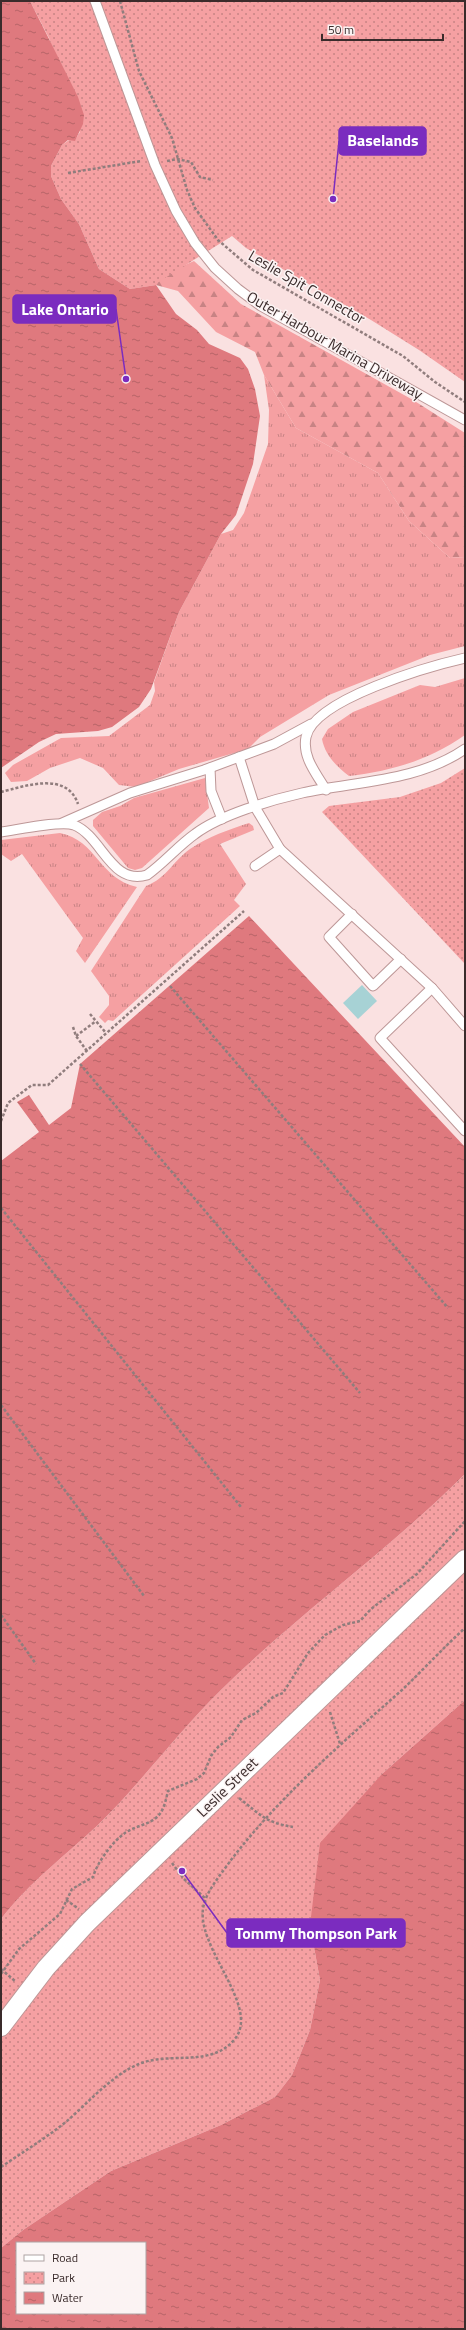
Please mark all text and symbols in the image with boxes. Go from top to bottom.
scale bar [322,16,443,42]
text: 50 m [328,20,354,39]
callout: Baselands [339,127,426,155]
text: Baselands [347,128,419,152]
street label: Leslie Spit Connector [244,244,370,330]
street label: Outer Harbour Marina Driveway [242,285,428,405]
callout: Lake Ontario [13,295,116,323]
text: Lake Ontario [21,297,109,321]
street label: Leslie Street [191,1751,264,1822]
callout: Tommy Thompson Park [227,1919,405,1947]
text: Tommy Thompson Park [235,1921,398,1945]
legend [16,2242,146,2314]
text: Road [52,2248,78,2267]
text: Park [52,2268,75,2287]
text: Water [52,2288,83,2307]

